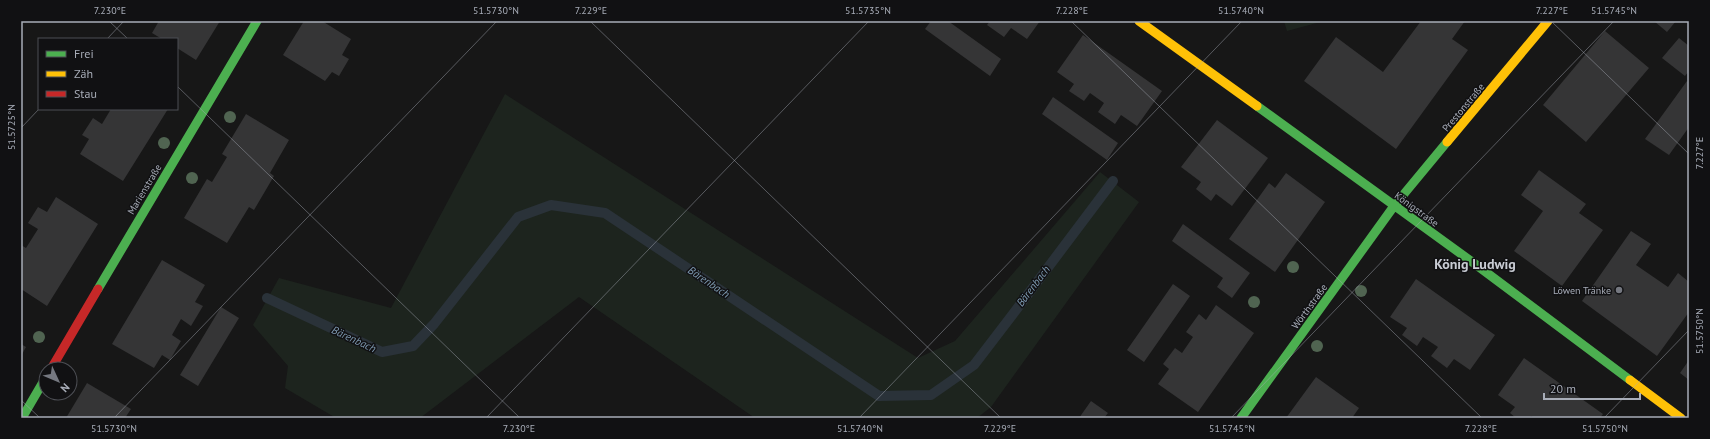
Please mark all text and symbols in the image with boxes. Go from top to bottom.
text: 7.230°E [94,4,126,17]
text: 51.5730°N [473,4,519,17]
text: 7.229°E [575,4,607,17]
text: 51.5735°N [845,4,891,17]
text: 7.228°E [1056,4,1088,17]
text: 51.5740°N [1218,4,1264,17]
text: 7.227°E [1536,4,1568,17]
text: 51.5745°N [1591,4,1637,17]
legend [38,38,178,110]
text: Frei [74,46,94,61]
text: Zäh [74,66,93,81]
street label: Prestonstraße [1439,81,1487,134]
text: Stau [74,86,97,101]
text: 51.5725°N [5,104,18,150]
text: 7.227°E [1693,137,1706,169]
street label: Marienstraße [124,162,165,217]
street label: Königstraße [1392,189,1441,230]
district label: König Ludwig [1434,255,1516,273]
water label: Bärenbach [685,263,733,301]
water label: Bärenbach [1013,263,1053,309]
street label: Wörthstraße [1289,281,1330,331]
place label: Löwen Tränke [1553,284,1611,297]
marker: Löwen Tränke [1614,285,1624,295]
text: 51.5750°N [1693,308,1706,354]
water label: Bärenbach [330,323,379,355]
north arrow [38,361,78,401]
scale bar [1544,375,1640,401]
text: N [58,380,73,395]
text: 20 m [1550,381,1576,396]
text: 51.5730°N [91,422,137,435]
text: 7.230°E [503,422,535,435]
text: 51.5740°N [837,422,883,435]
text: 7.229°E [984,422,1016,435]
text: 51.5745°N [1209,422,1255,435]
text: 7.228°E [1465,422,1497,435]
text: 51.5750°N [1582,422,1628,435]

